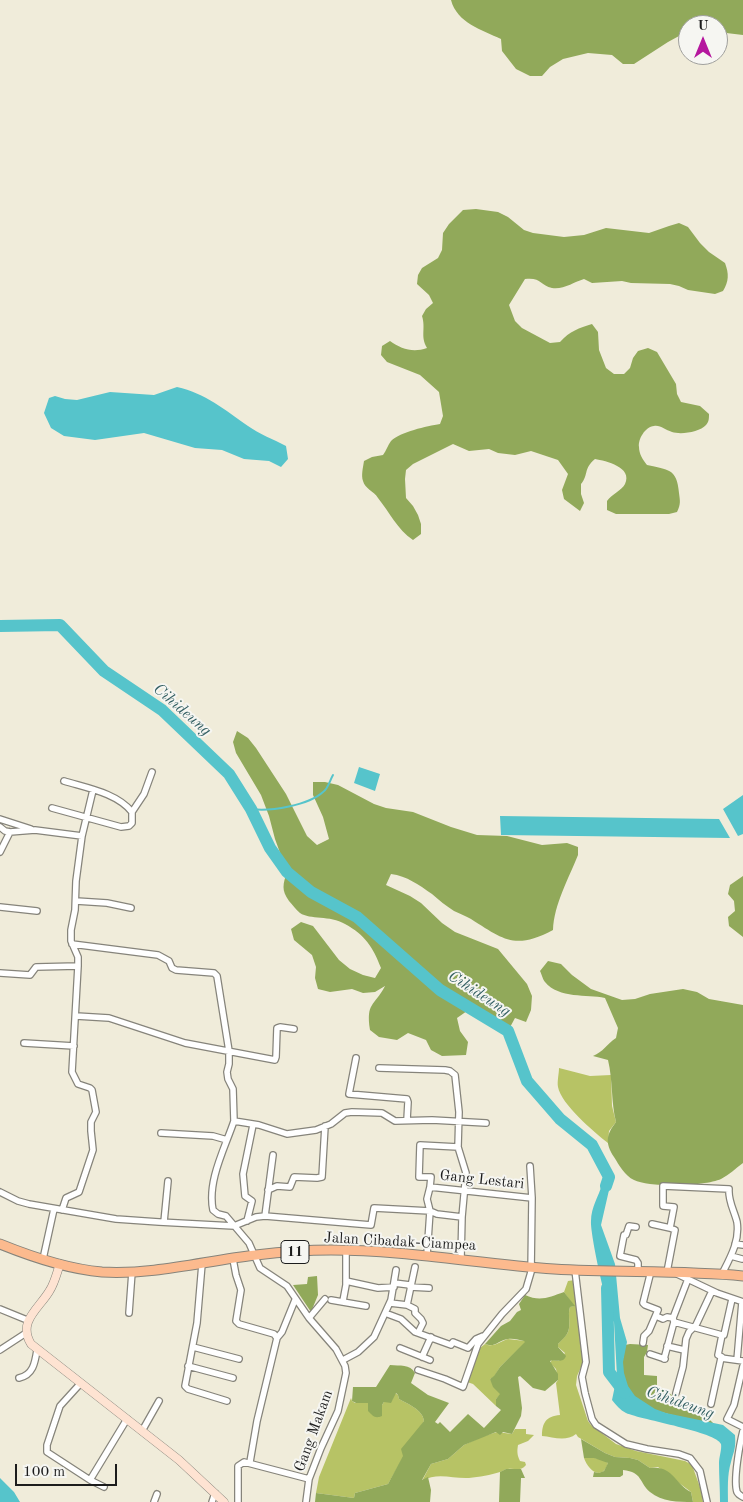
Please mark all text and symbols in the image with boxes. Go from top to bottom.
north arrow [678,15,728,65]
text: U [697,19,709,33]
water label: Cihideung [149,680,215,740]
water label: Cihideung [444,967,514,1021]
street label: Gang Lestari [439,1167,525,1193]
street label: Jalan Cibadak-Ciampea [323,1229,477,1255]
road number: 11 [281,1240,309,1264]
water label: Cihideung [643,1382,717,1424]
street label: Gang Makam [291,1388,337,1474]
scale bar [18,1454,120,1486]
text: 100 m [23,1465,65,1480]

